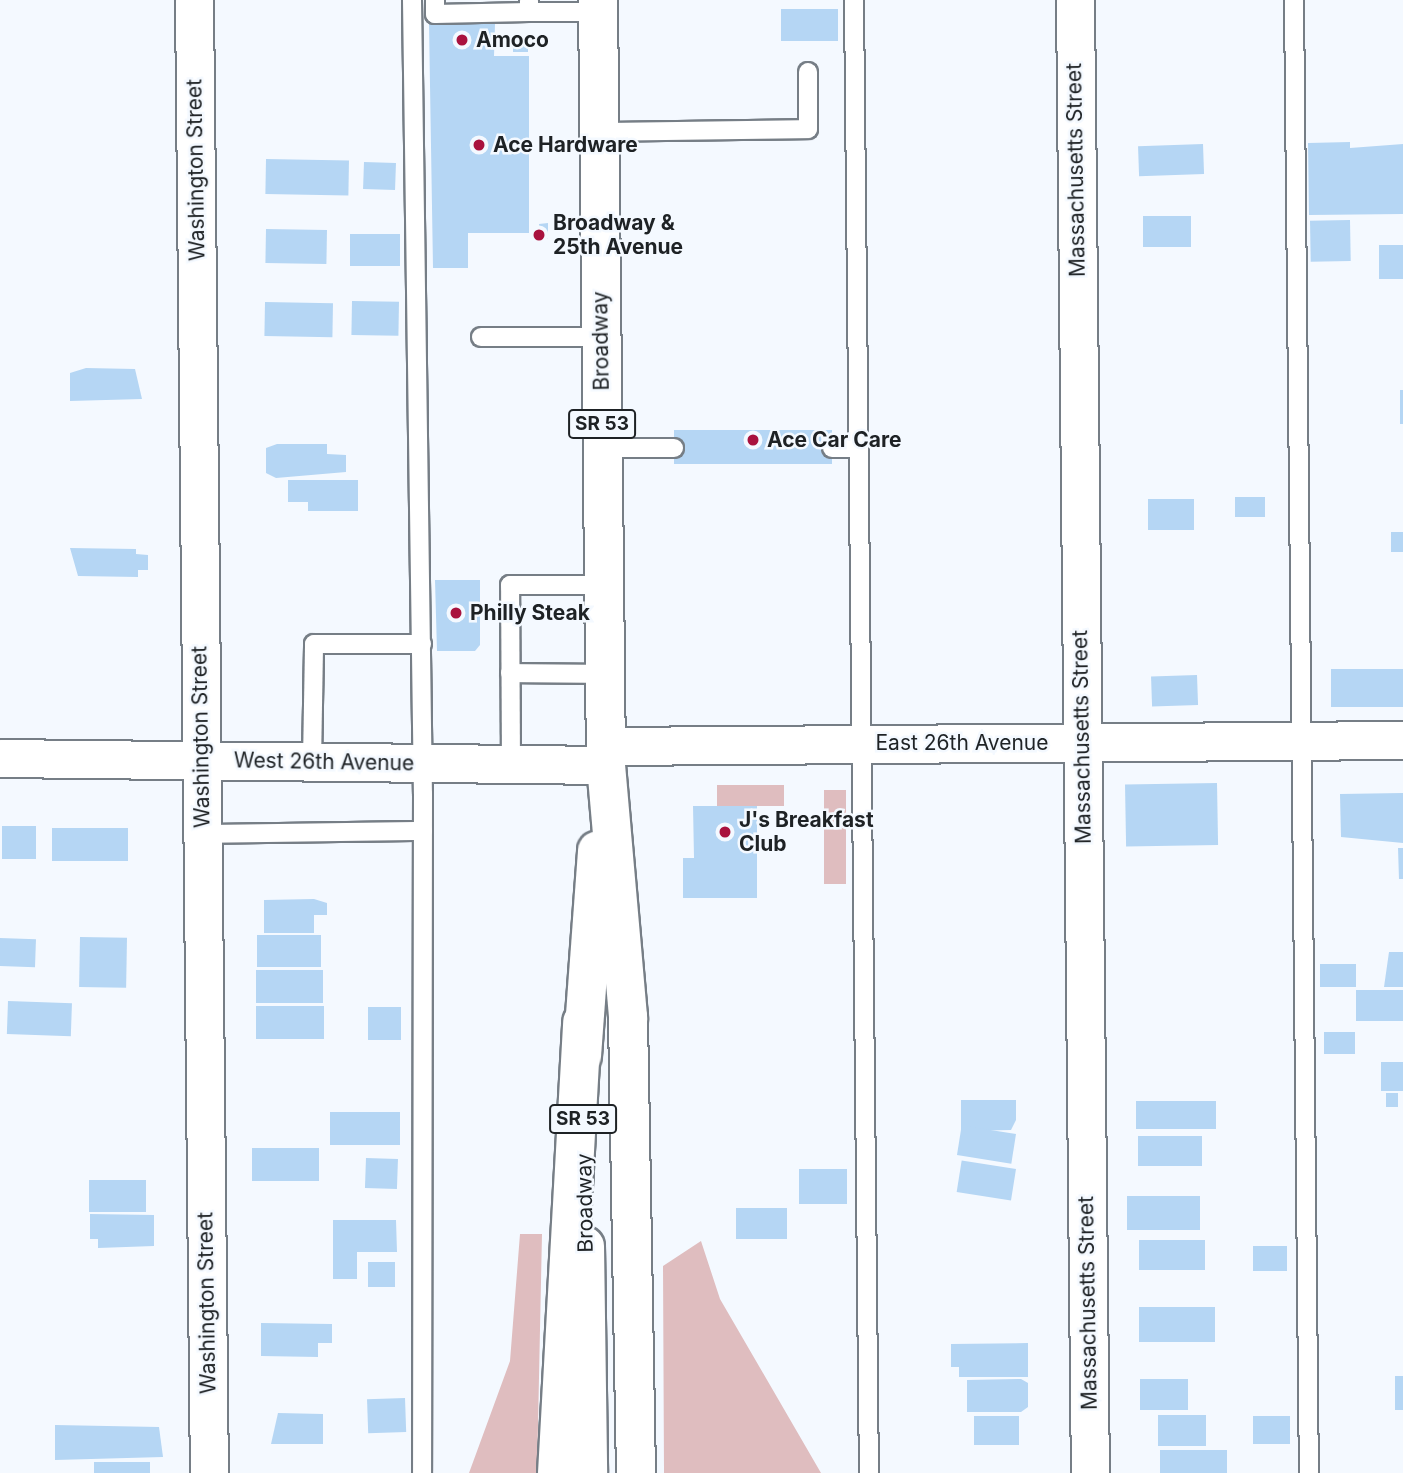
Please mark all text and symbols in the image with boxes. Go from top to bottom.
place label: Amoco [476,27,549,53]
marker: Amoco [454,32,470,48]
street label: Massachusetts Street [1062,63,1090,277]
street label: Washington Street [182,79,210,261]
place label: Ace Hardware [493,132,638,158]
marker: Ace Hardware [471,137,487,153]
place label: Broadway & 25th Avenue [553,210,683,260]
marker: Broadway & 25th Avenue [531,227,547,243]
street label: Broadway [588,291,614,391]
road number: SR 53 [567,408,637,440]
place label: Ace Car Care [767,427,902,453]
marker: Ace Car Care [745,432,761,448]
place label: Philly Steak [470,600,590,626]
marker: Philly Steak [448,605,464,621]
street label: Massachusetts Street [1068,630,1096,844]
street label: Washington Street [187,646,215,828]
street label: East 26th Avenue [875,730,1049,756]
street label: West 26th Avenue [234,748,414,776]
place label: J's Breakfast Club [739,807,874,857]
marker: J's Breakfast Club [717,824,733,840]
road number: SR 53 [548,1104,618,1134]
street label: Broadway [572,1153,598,1253]
street label: Massachusetts Street [1074,1196,1102,1410]
street label: Washington Street [193,1212,221,1394]

